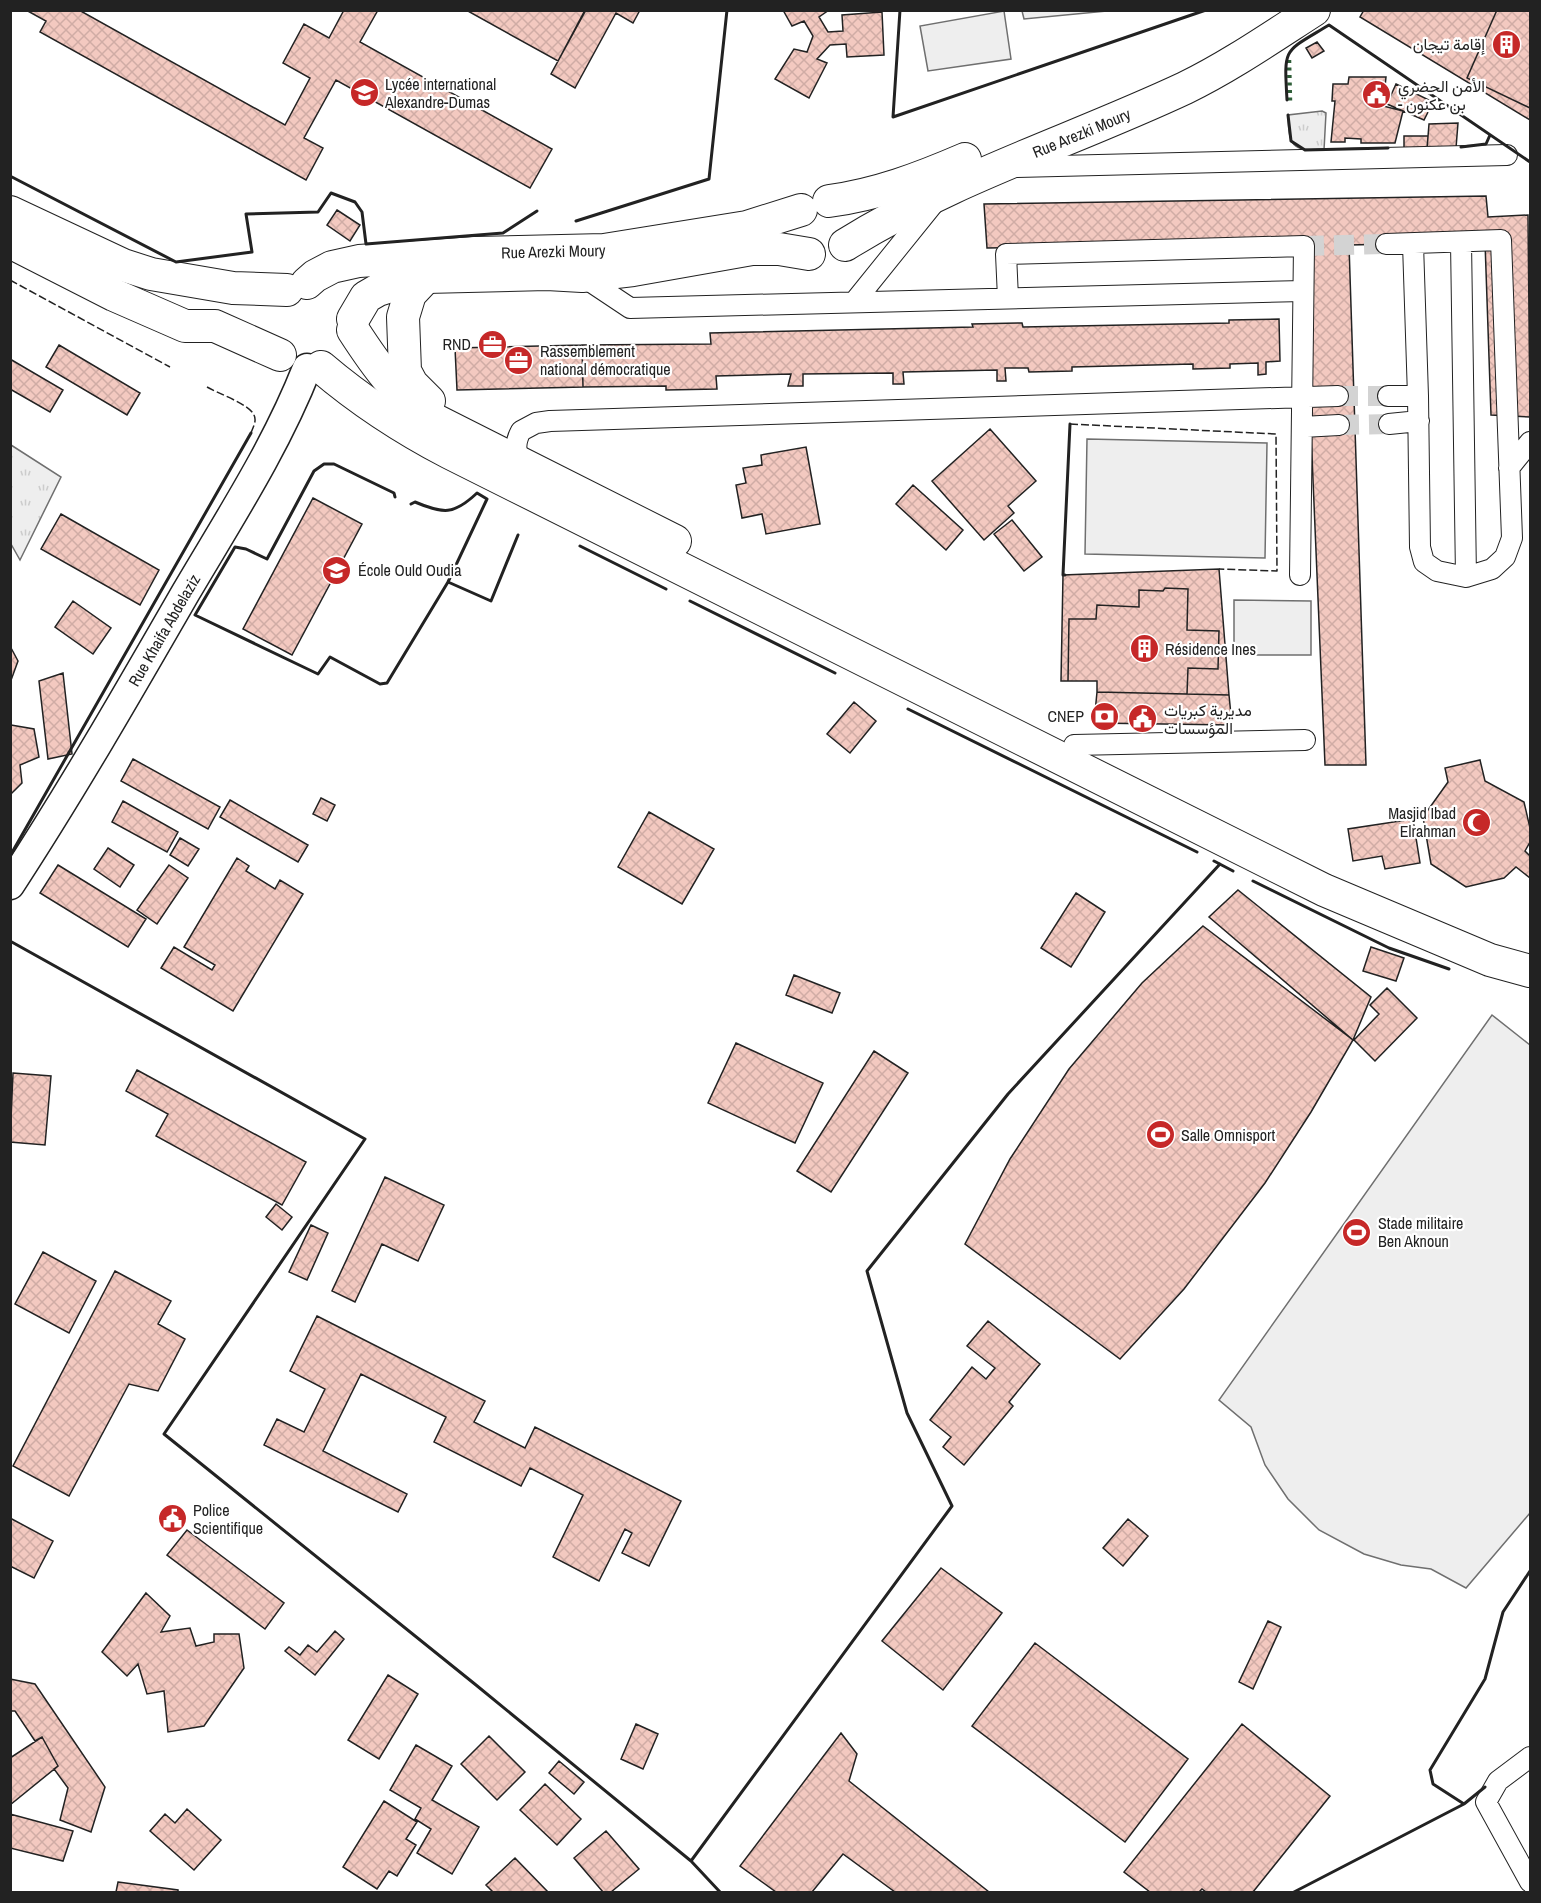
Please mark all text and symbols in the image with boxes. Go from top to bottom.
building icon: إقامة تيجان [1490,28,1522,60]
place label: إقامة تيجان [1413,33,1485,55]
place label: Lycée international Alexandre-Dumas [384,73,496,113]
place label: الأمن الحضري - بن عكنون [1398,75,1485,115]
school or university icon: Lycée international Alexandre-Dumas [348,77,380,109]
public building icon: الأمن الحضري - بن عكنون [1361,79,1393,111]
street label: Rue Arezki Moury [1029,102,1134,163]
street label: Rue Arezki Moury [501,239,606,263]
office icon: RND [476,328,508,360]
place label: RND [443,333,471,355]
place label: Rassemblement national démocratique [540,340,671,380]
office icon: Rassemblement national démocratique [503,344,535,376]
school or university icon: École Ould Oudia [321,554,353,586]
place label: École Ould Oudia [358,559,462,581]
street label: Rue Khaifa Abdelaziz [123,569,206,690]
building icon: Résidence Ines [1128,633,1160,665]
place label: Résidence Ines [1165,638,1256,660]
place label: مديرية كبريات المؤسسات [1164,699,1252,739]
bank icon: CNEP [1089,700,1121,732]
public building icon: مديرية كبريات المؤسسات [1127,703,1159,735]
place label: CNEP [1048,705,1084,727]
place label: Masjid Ibad Elrahman [1388,802,1456,842]
mosque icon: Masjid Ibad Elrahman [1461,806,1493,838]
sports icon: Salle Omnisport [1144,1119,1176,1151]
place label: Salle Omnisport [1181,1124,1275,1146]
place label: Stade militaire Ben Aknoun [1378,1212,1463,1252]
sports icon: Stade militaire Ben Aknoun [1341,1216,1373,1248]
place label: Police Scientifique [193,1499,263,1539]
public building icon: Police Scientifique [156,1503,188,1535]

